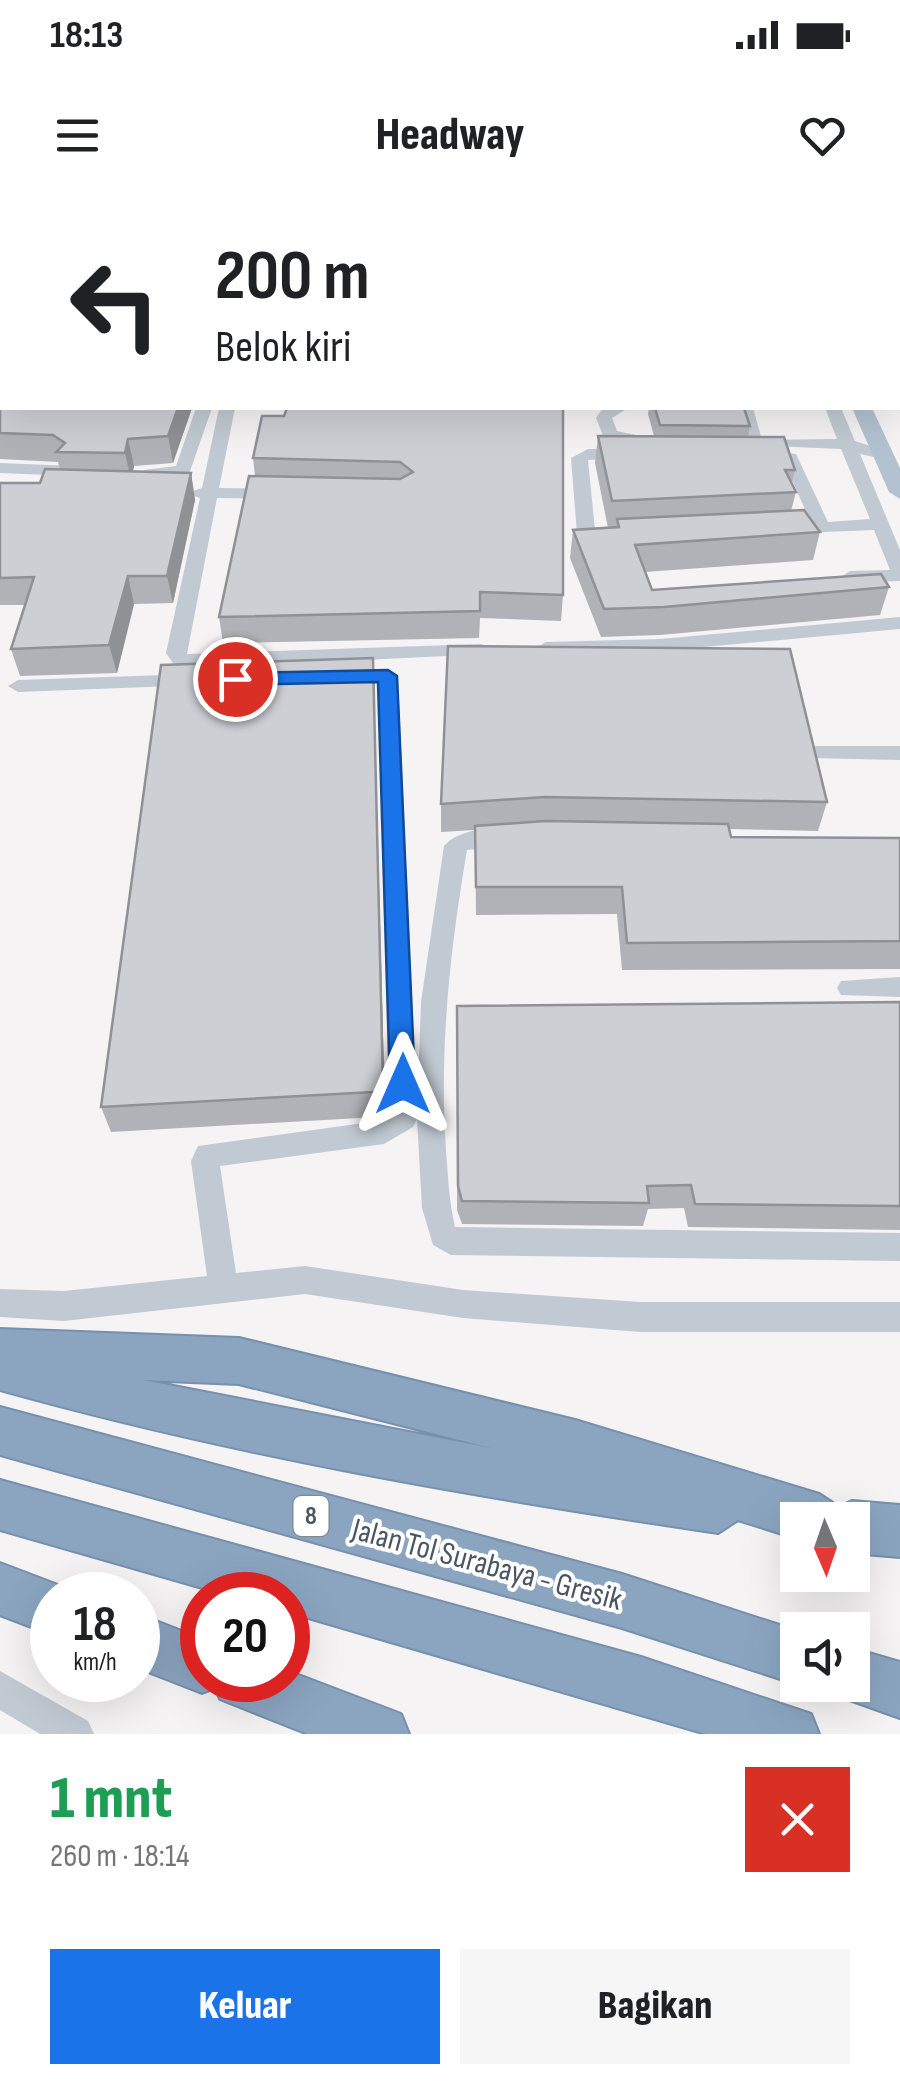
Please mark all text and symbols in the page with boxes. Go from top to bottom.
text: 18:13 [50,13,123,58]
icon: menu [50,108,105,163]
text: Headway [376,108,524,163]
icon: heart [795,108,850,163]
text: 200 m [215,235,370,319]
icon: left [50,240,180,370]
text: Belok kiri [215,320,351,375]
pin [193,637,278,722]
icon: arrive [208,652,263,707]
position arrow [351,1032,455,1136]
road number: 8 [294,1496,328,1536]
north arrow [780,1502,870,1592]
map controls [780,1502,870,1702]
street label: Jalan Tol Surabaya - Gresik [347,1510,626,1620]
speed limit sign: 20 [180,1572,310,1702]
text: 18 [73,1595,117,1655]
button: sound [780,1612,870,1702]
text: km/h [73,1647,117,1678]
text: 1 mnt [50,1763,172,1835]
button: close [745,1767,850,1872]
text: 260 m · 18:14 [50,1837,190,1876]
button: Keluar [50,1949,440,2064]
button: Bagikan [460,1949,850,2064]

